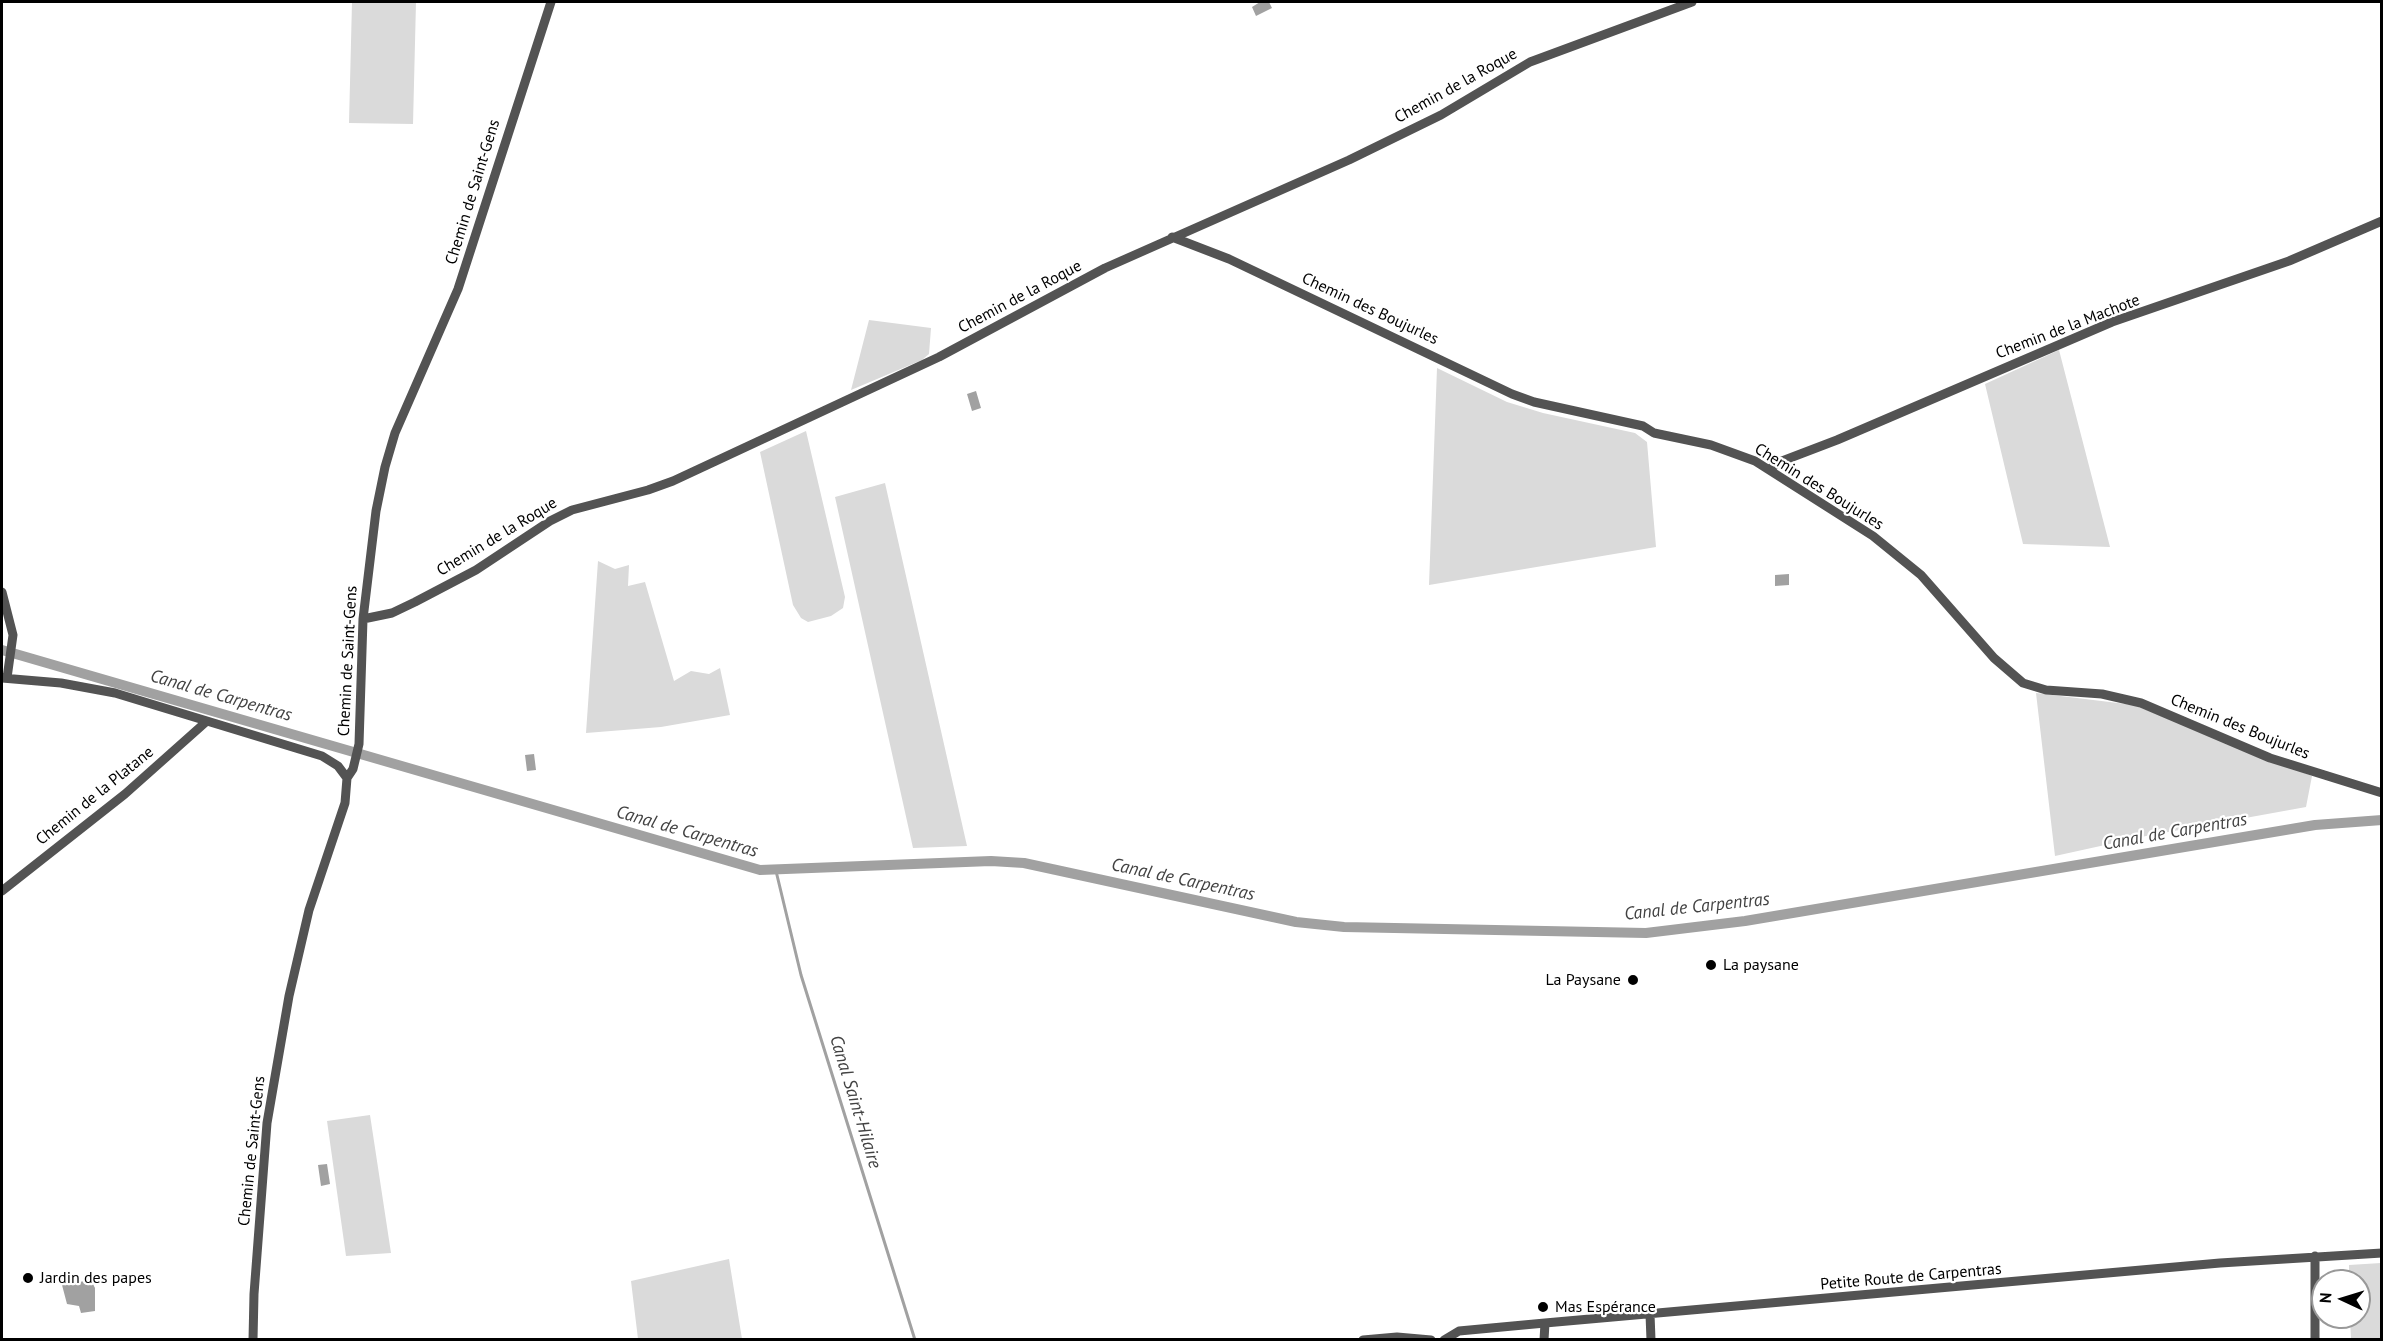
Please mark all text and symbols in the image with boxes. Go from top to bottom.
street label: Chemin de la Roque [1391,44,1521,128]
street label: Chemin de Saint-Gens [442,117,504,267]
street label: Chemin de la Roque [955,256,1085,338]
street label: Chemin des Boujurles [1299,269,1441,349]
street label: Chemin de la Machote [1993,291,2143,363]
street label: Chemin des Boujurles [1751,440,1887,534]
street label: Chemin de la Roque [433,494,561,580]
street label: Chemin de Saint-Gens [334,585,362,737]
water label: Canal de Carpentras [148,665,294,727]
street label: Chemin des Boujurles [2168,690,2312,764]
street label: Chemin de la Platane [32,743,158,849]
water label: Canal de Carpentras [614,801,760,863]
water label: Canal de Carpentras [2101,809,2249,855]
water label: Canal de Carpentras [1109,854,1257,906]
water label: Canal de Carpentras [1623,889,1771,925]
place label: La paysane [1723,955,1799,975]
marker: La paysane [1704,958,1718,972]
place label: La Paysane [1546,970,1621,990]
marker: La Paysane [1626,973,1640,987]
water label: Canal Saint-Hilaire [824,1033,886,1171]
street label: Chemin de Saint-Gens [235,1075,269,1227]
street label: Petite Route de Carpentras [1820,1260,2002,1294]
place label: Jardin des papes [40,1268,152,1288]
north arrow [2311,1269,2371,1329]
marker: Jardin des papes [21,1271,35,1285]
text: N [2315,1292,2335,1304]
place label: Mas Espérance [1555,1297,1656,1317]
marker: Mas Espérance [1536,1300,1550,1314]

